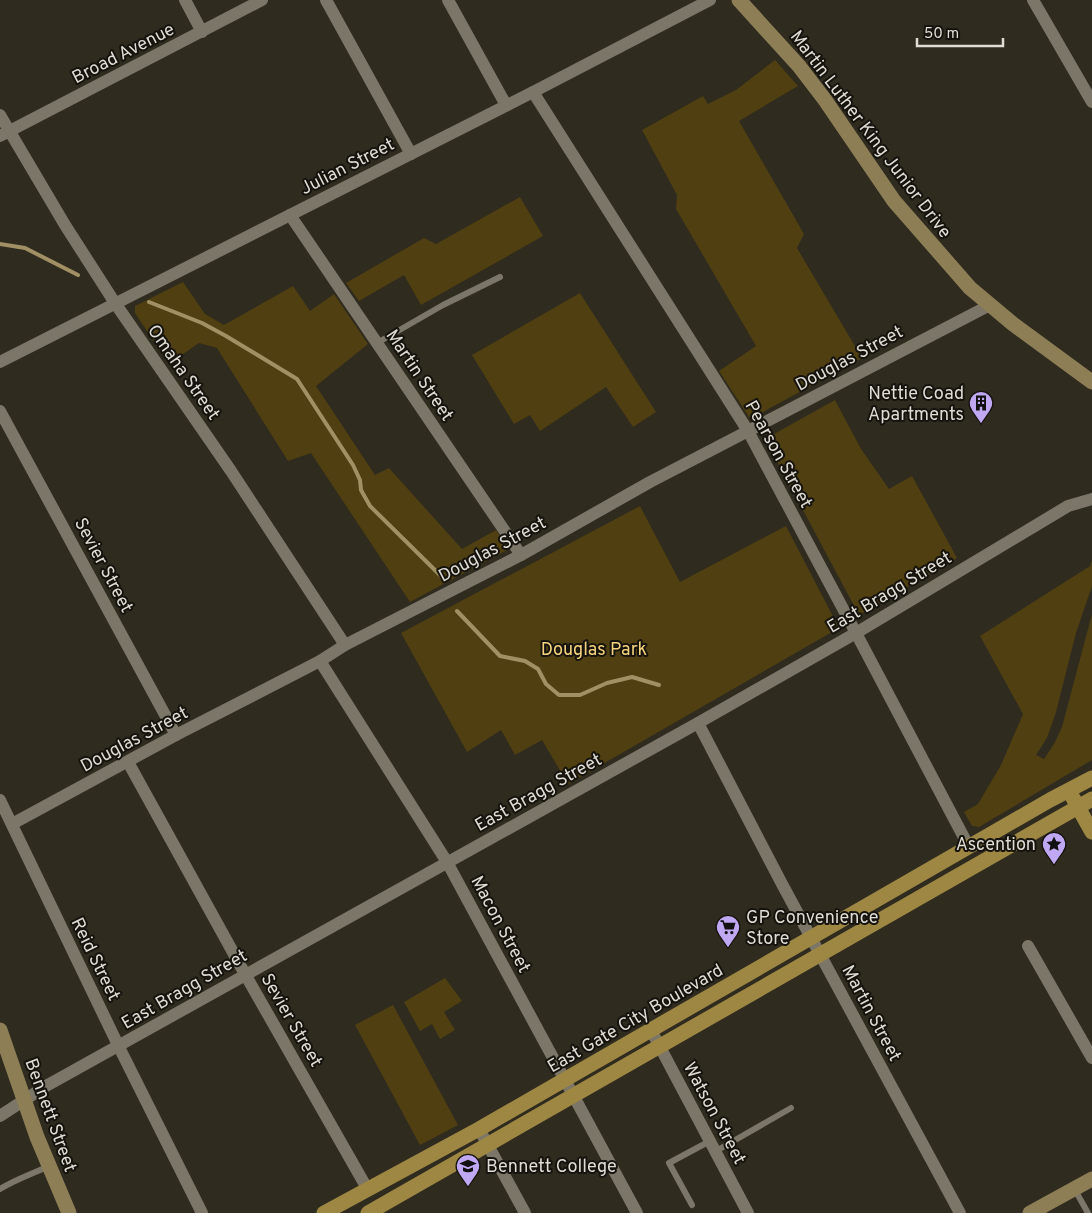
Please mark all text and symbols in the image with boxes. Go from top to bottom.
scale bar [917,15,1003,47]
street label: Broad Avenue [68,19,179,90]
text: 50 m [924,25,959,44]
street label: Martin Luther King Junior Drive [784,26,956,243]
street label: Julian Street [297,134,399,201]
street label: Omaha Street [141,321,224,425]
street label: Douglas Street [792,321,908,397]
street label: Martin Street [380,326,458,426]
place label: Nettie Coad Apartments [868,383,964,427]
building icon: Nettie Coad Apartments [968,390,994,424]
street label: Pearson Street [739,397,817,513]
street label: Douglas Street [435,512,551,588]
street label: Sevier Street [68,514,137,617]
street label: East Bragg Street [823,547,956,640]
park label: Douglas Park [541,639,647,662]
street label: Douglas Street [77,702,193,778]
street label: East Bragg Street [471,749,606,838]
place icon: Ascention [1041,831,1067,865]
place label: Ascention [956,834,1036,857]
street label: Macon Street [464,872,535,977]
place label: GP Convenience Store [746,907,879,951]
street label: Reid Street [65,914,125,1005]
supermarket icon: GP Convenience Store [715,914,741,948]
street label: East Bragg Street [118,945,252,1036]
street label: East Gate City Boulevard [544,959,728,1079]
street label: Martin Street [836,962,906,1066]
street label: Sevier Street [255,970,327,1072]
street label: Bennett Street [18,1056,81,1175]
street label: Watson Street [677,1059,750,1169]
school or university icon: Bennett College [455,1153,481,1187]
place label: Bennett College [486,1156,617,1179]

